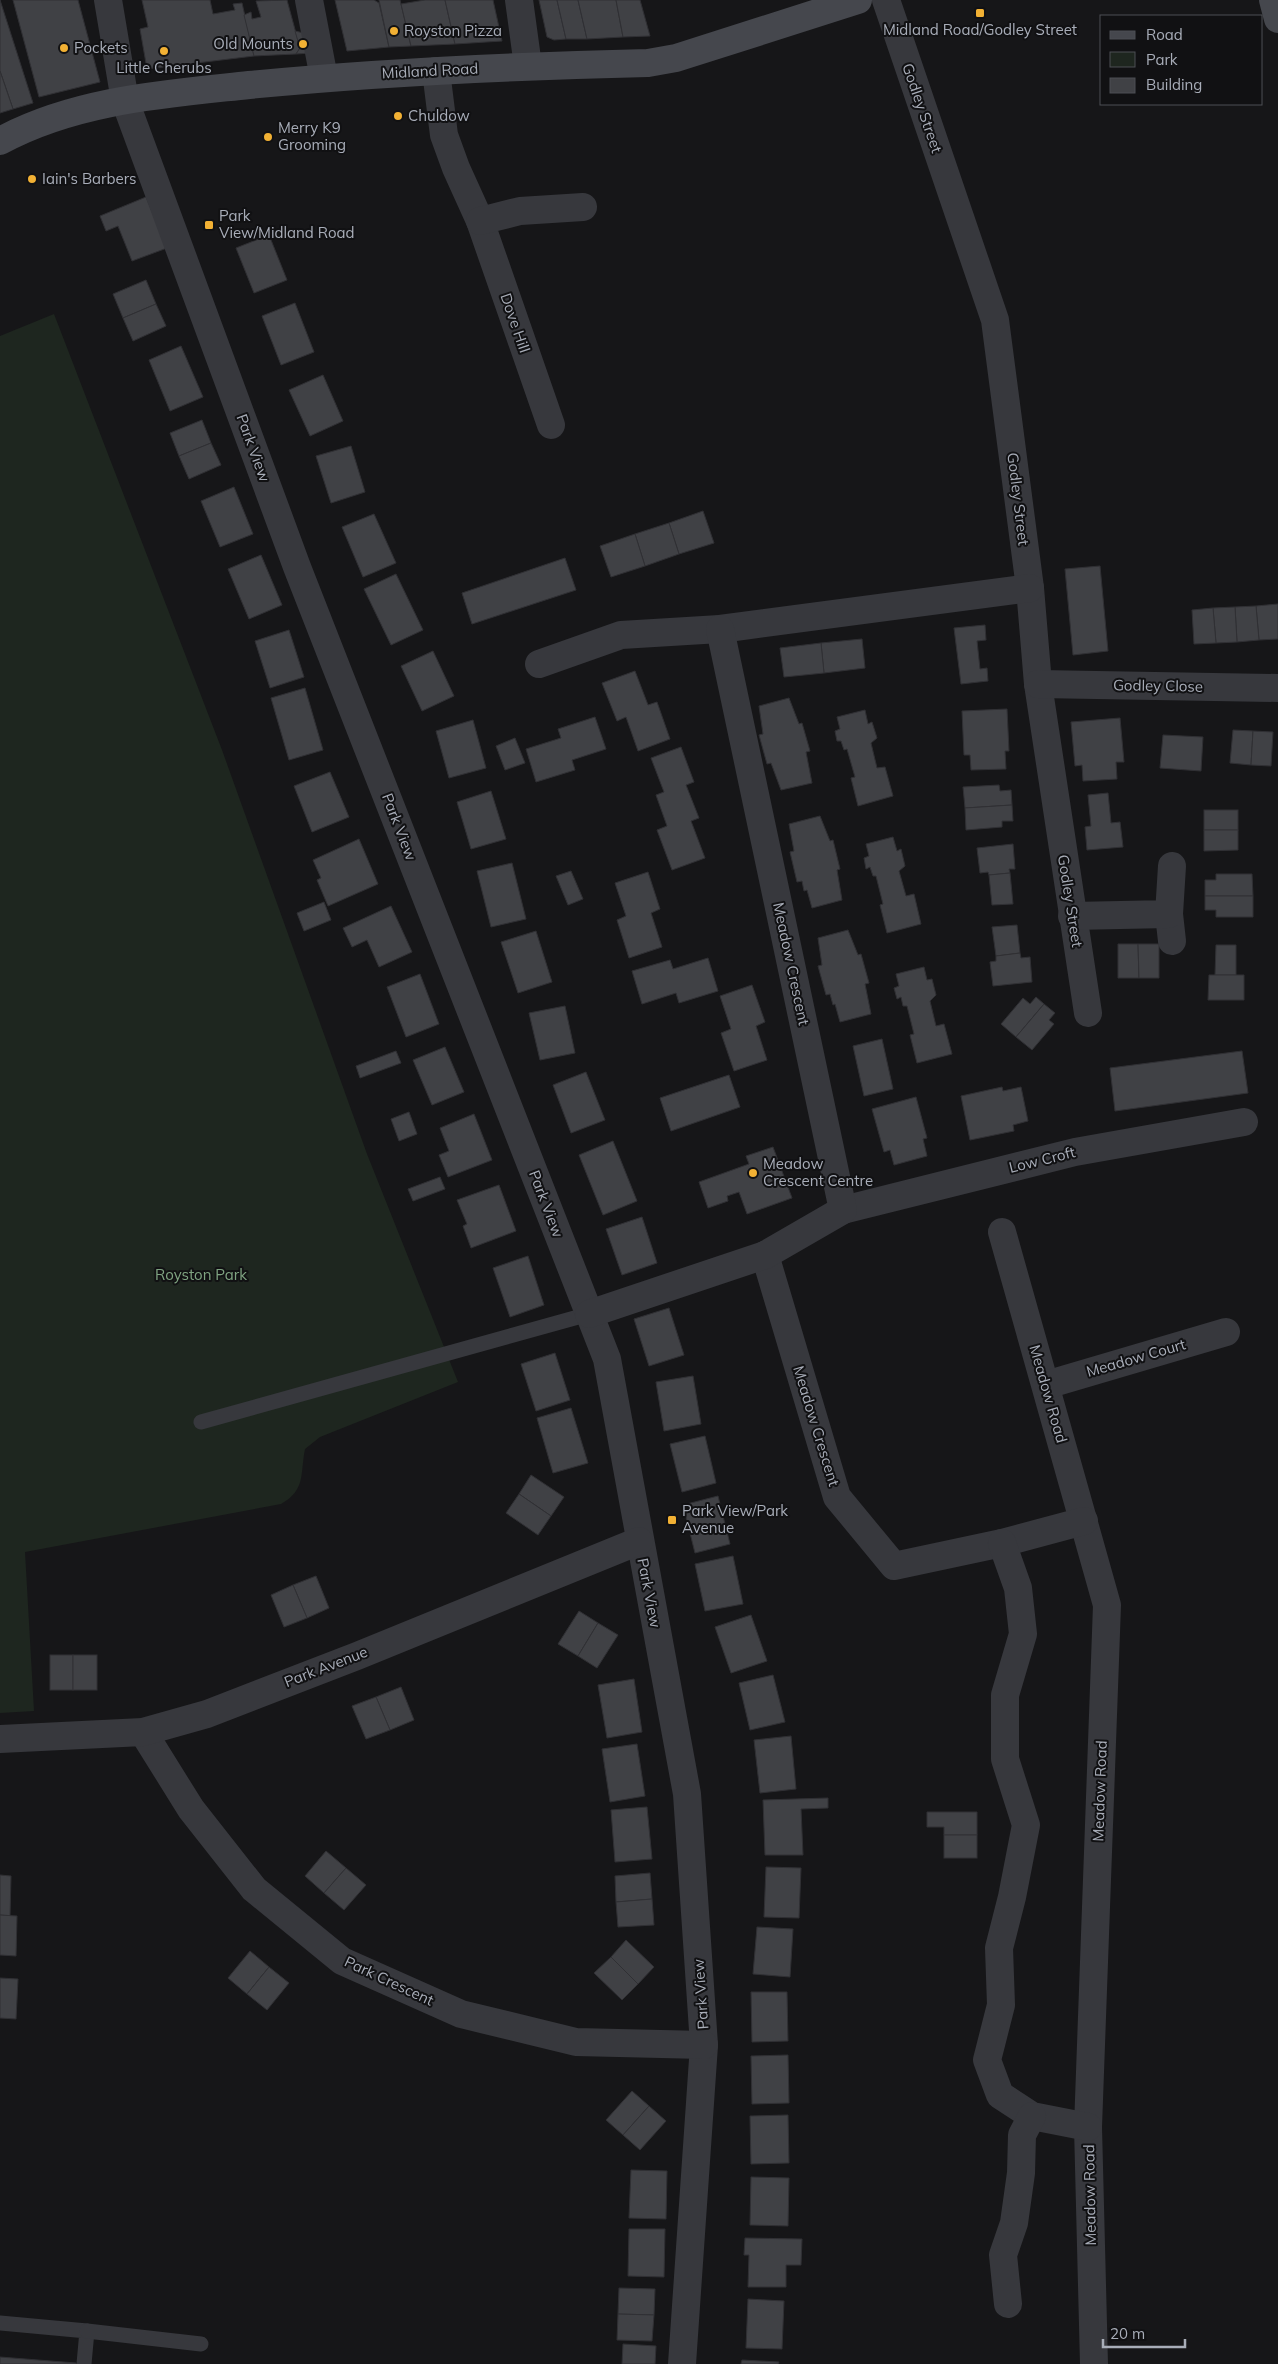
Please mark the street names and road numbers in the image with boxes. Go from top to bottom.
street label: Midland Road [381,58,479,83]
street label: Godley Street [898,61,947,155]
street label: Dove Hill [496,291,535,355]
street label: Park View [232,411,274,484]
street label: Godley Street [1003,451,1034,547]
street label: Godley Close [1113,675,1203,696]
street label: Park View [378,790,421,863]
street label: Godley Street [1054,853,1087,949]
street label: Meadow Crescent [769,901,814,1027]
street label: Low Croft [1007,1142,1077,1177]
street label: Park View [525,1167,568,1240]
street label: Meadow Court [1084,1334,1188,1381]
street label: Meadow Road [1025,1343,1072,1445]
street label: Meadow Crescent [789,1363,844,1488]
street label: Park View [633,1556,666,1629]
street label: Park Avenue [281,1642,370,1691]
street label: Meadow Road [1088,1740,1111,1842]
street label: Park Crescent [342,1952,437,2009]
street label: Park View [689,1958,712,2030]
street label: Meadow Road [1079,2144,1100,2246]

